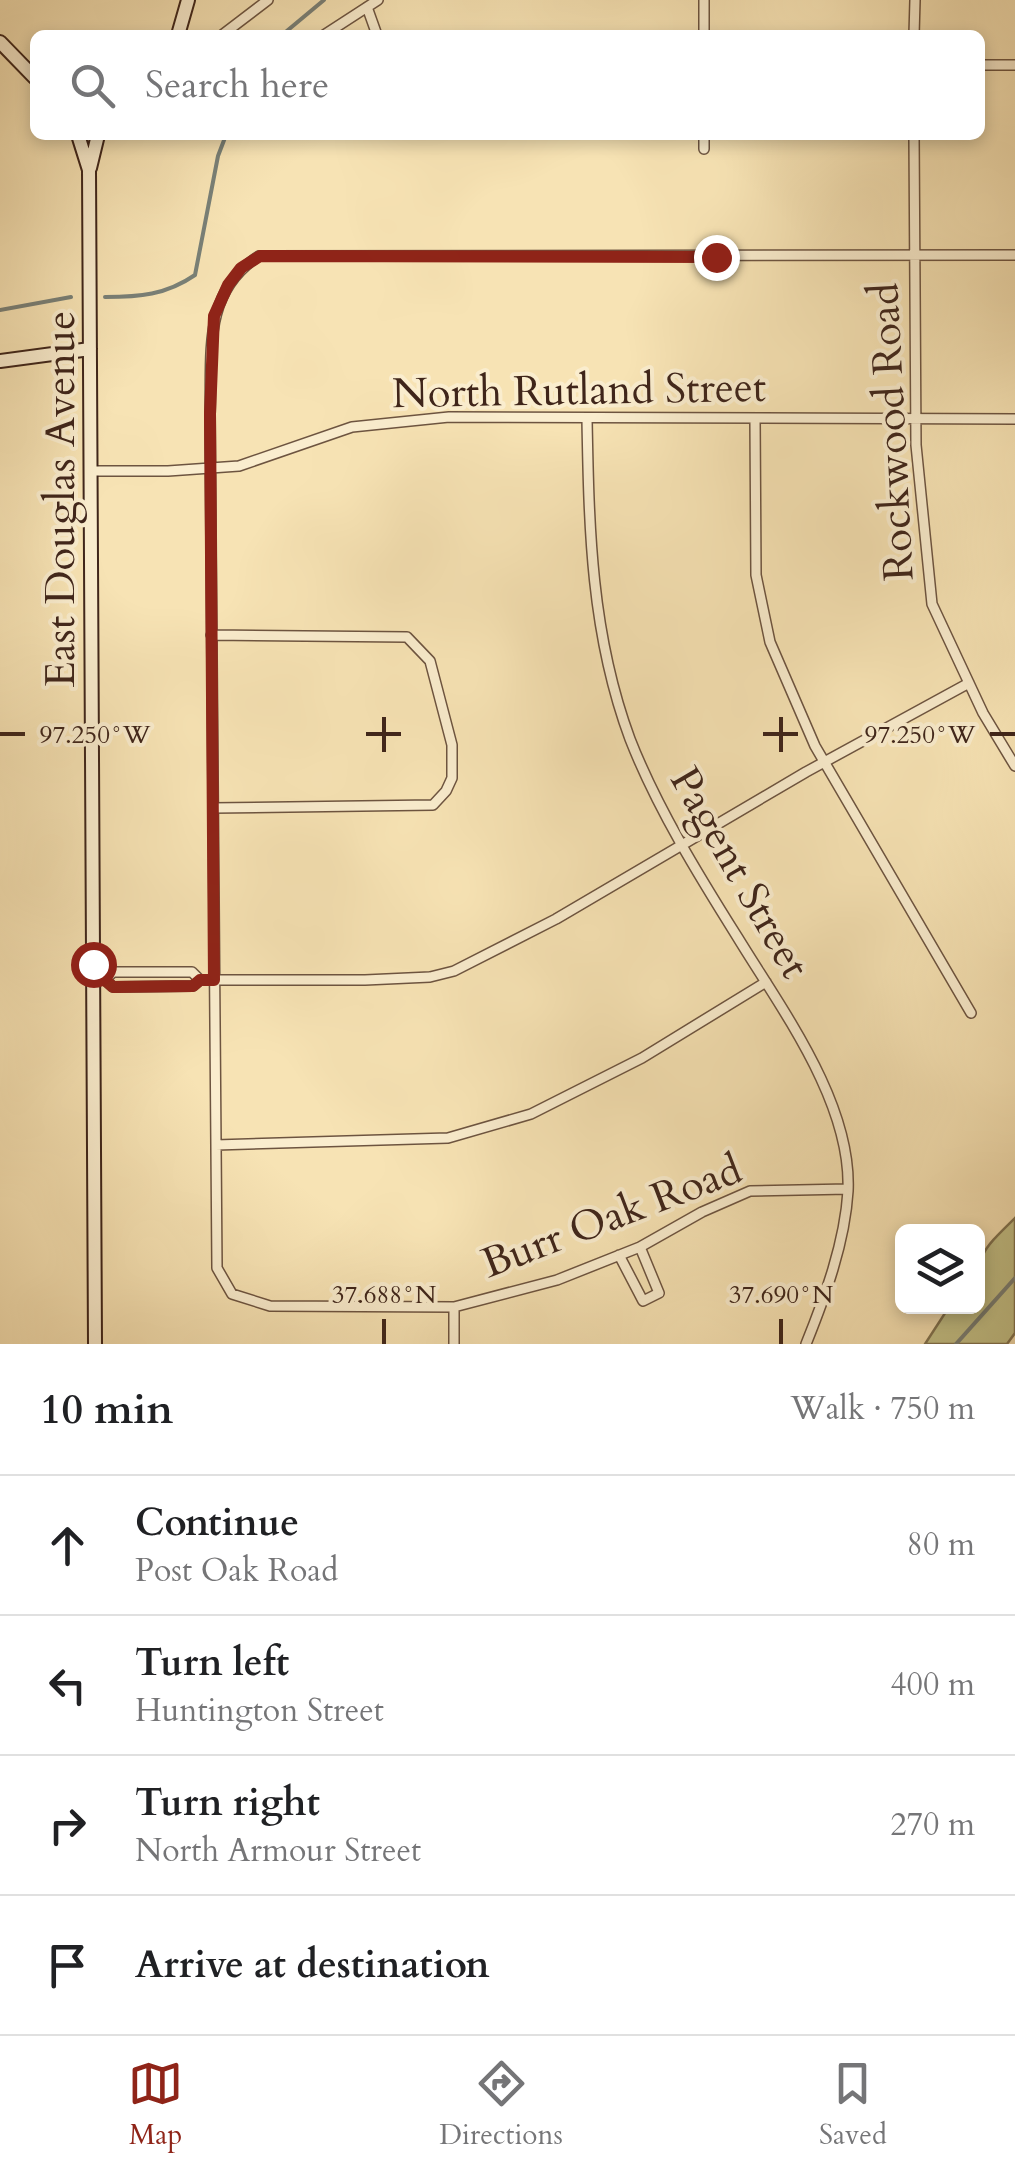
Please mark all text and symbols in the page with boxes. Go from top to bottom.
search box [30,30,985,140]
icon: search [65,58,120,113]
text: Search here [145,59,329,111]
route end [694,235,740,281]
street label: Rockwood Road [855,281,928,582]
street label: East Douglas Avenue [32,311,89,687]
street label: North Rutland Street [391,359,767,422]
text: 97.250°W [40,718,151,752]
text: 97.250°W [865,718,976,752]
street label: Pagent Street [656,757,823,989]
route start [71,942,117,988]
street label: Burr Oak Road [473,1141,750,1292]
map controls [895,1224,985,1314]
button: layers [895,1224,985,1314]
text: 37.688°N [332,1278,436,1312]
text: 37.690°N [729,1278,833,1312]
text: 10 min [40,1381,173,1438]
text: Walk · 750 m [790,1387,975,1431]
text: Continue [135,1497,299,1549]
icon: ahead [40,1518,95,1573]
text: 80 m [907,1523,975,1567]
text: Post Oak Road [135,1549,338,1593]
text: Turn left [135,1637,289,1689]
icon: left [40,1658,95,1713]
text: 400 m [890,1663,975,1707]
text: Huntington Street [135,1689,384,1733]
text: Turn right [135,1777,320,1829]
icon: right [40,1798,95,1853]
text: 270 m [890,1803,975,1847]
text: North Armour Street [135,1829,421,1873]
icon: arrive [40,1938,95,1993]
text: Arrive at destination [135,1939,490,1991]
tab: Map [128,2056,183,2154]
tab: Directions [439,2056,563,2154]
tab: Saved [819,2056,887,2154]

